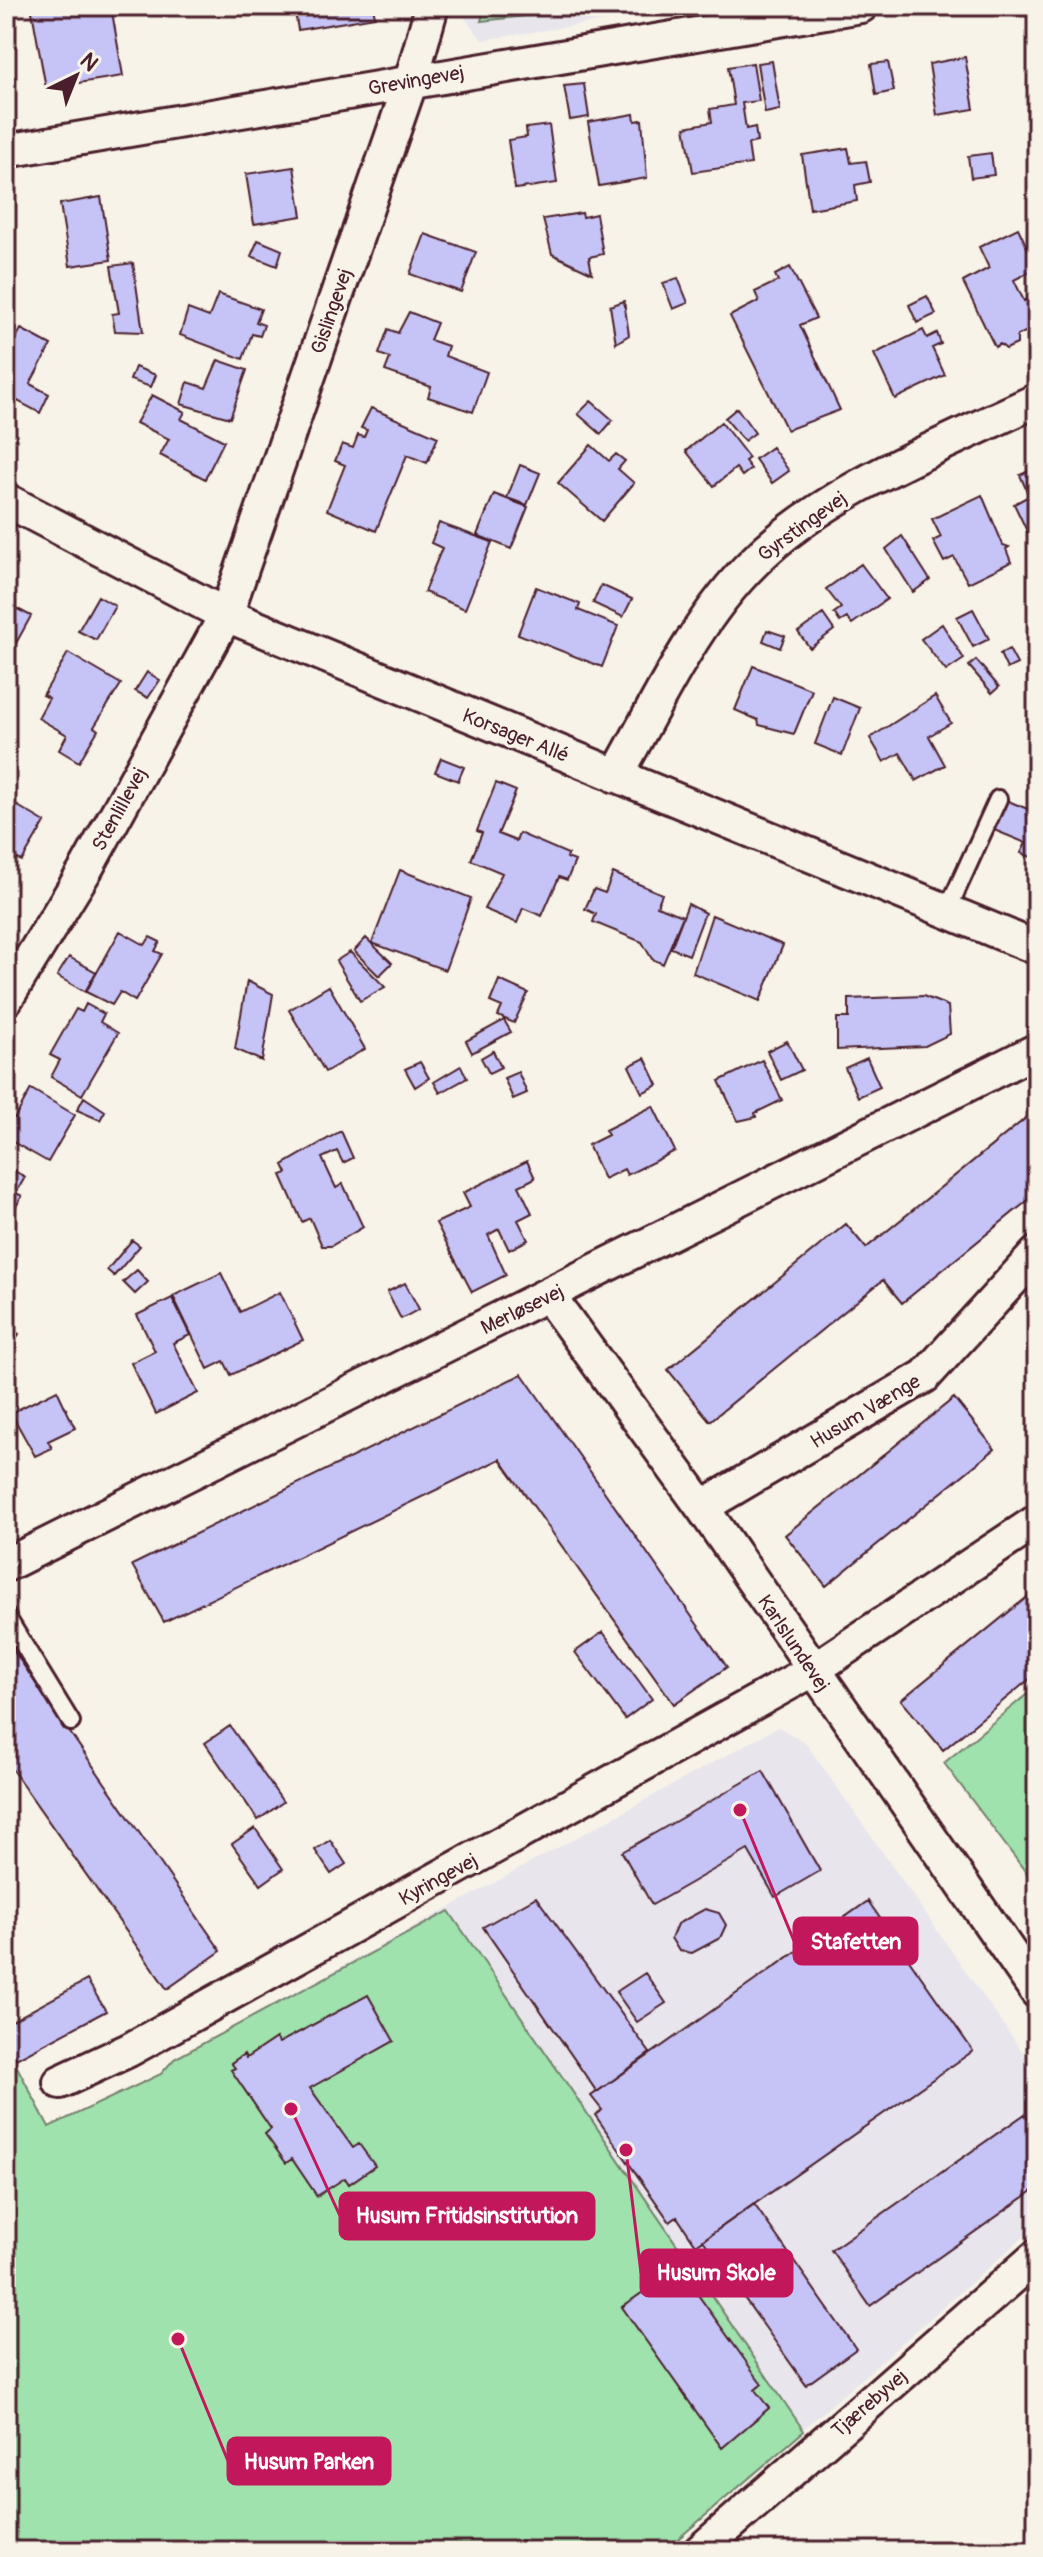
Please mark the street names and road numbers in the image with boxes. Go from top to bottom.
street label: Grevingevej [366,60,466,101]
street label: Gislingevej [305,265,358,357]
street label: Gyrstingevej [753,486,852,567]
street label: Korsager Allé [459,703,573,768]
street label: Stenlillevej [86,763,153,855]
street label: Merløsevej [477,1279,568,1340]
street label: Husum Vænge [806,1369,925,1454]
street label: Karlslundevej [752,1590,835,1697]
street label: Kyringevej [395,1848,482,1911]
street label: Tjærebyvej [826,2364,912,2443]

